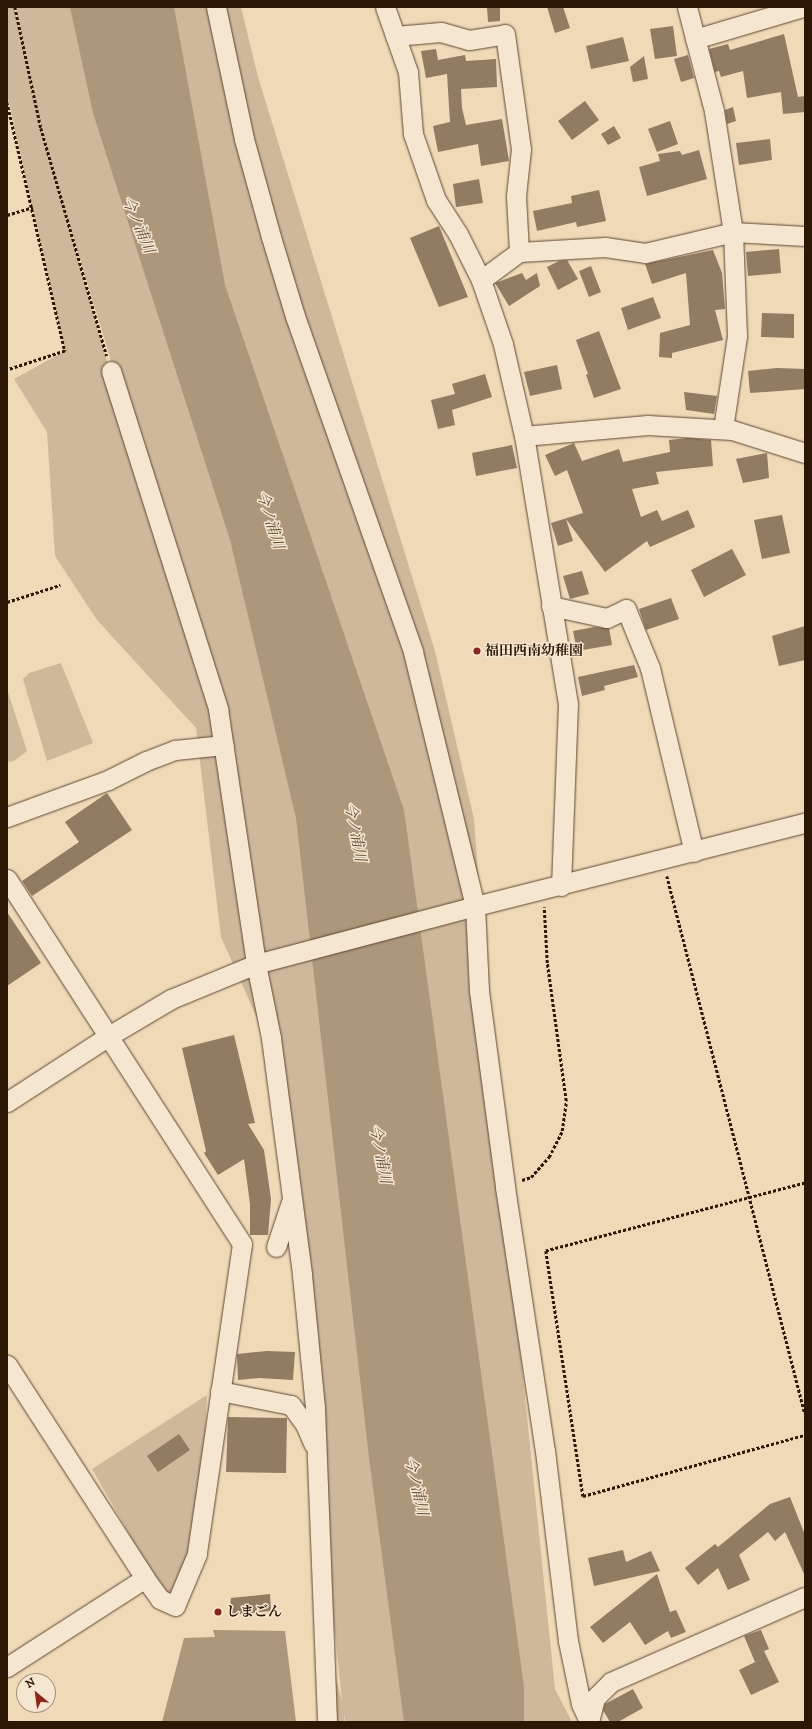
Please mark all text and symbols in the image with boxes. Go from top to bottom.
water label: 今ノ浦川 [118,194,158,256]
water label: 今ノ浦川 [253,489,287,551]
place label: 福田西南幼稚園 [485,643,583,659]
marker: 福田西南幼稚園 [472,646,482,656]
water label: 今ノ浦川 [340,801,370,863]
water label: 今ノ浦川 [365,1123,395,1185]
water label: 今ノ浦川 [400,1455,432,1517]
place label: しまごん [226,1604,282,1620]
marker: しまごん [213,1607,223,1617]
north arrow [16,1673,56,1713]
text: N [23,1675,38,1692]

